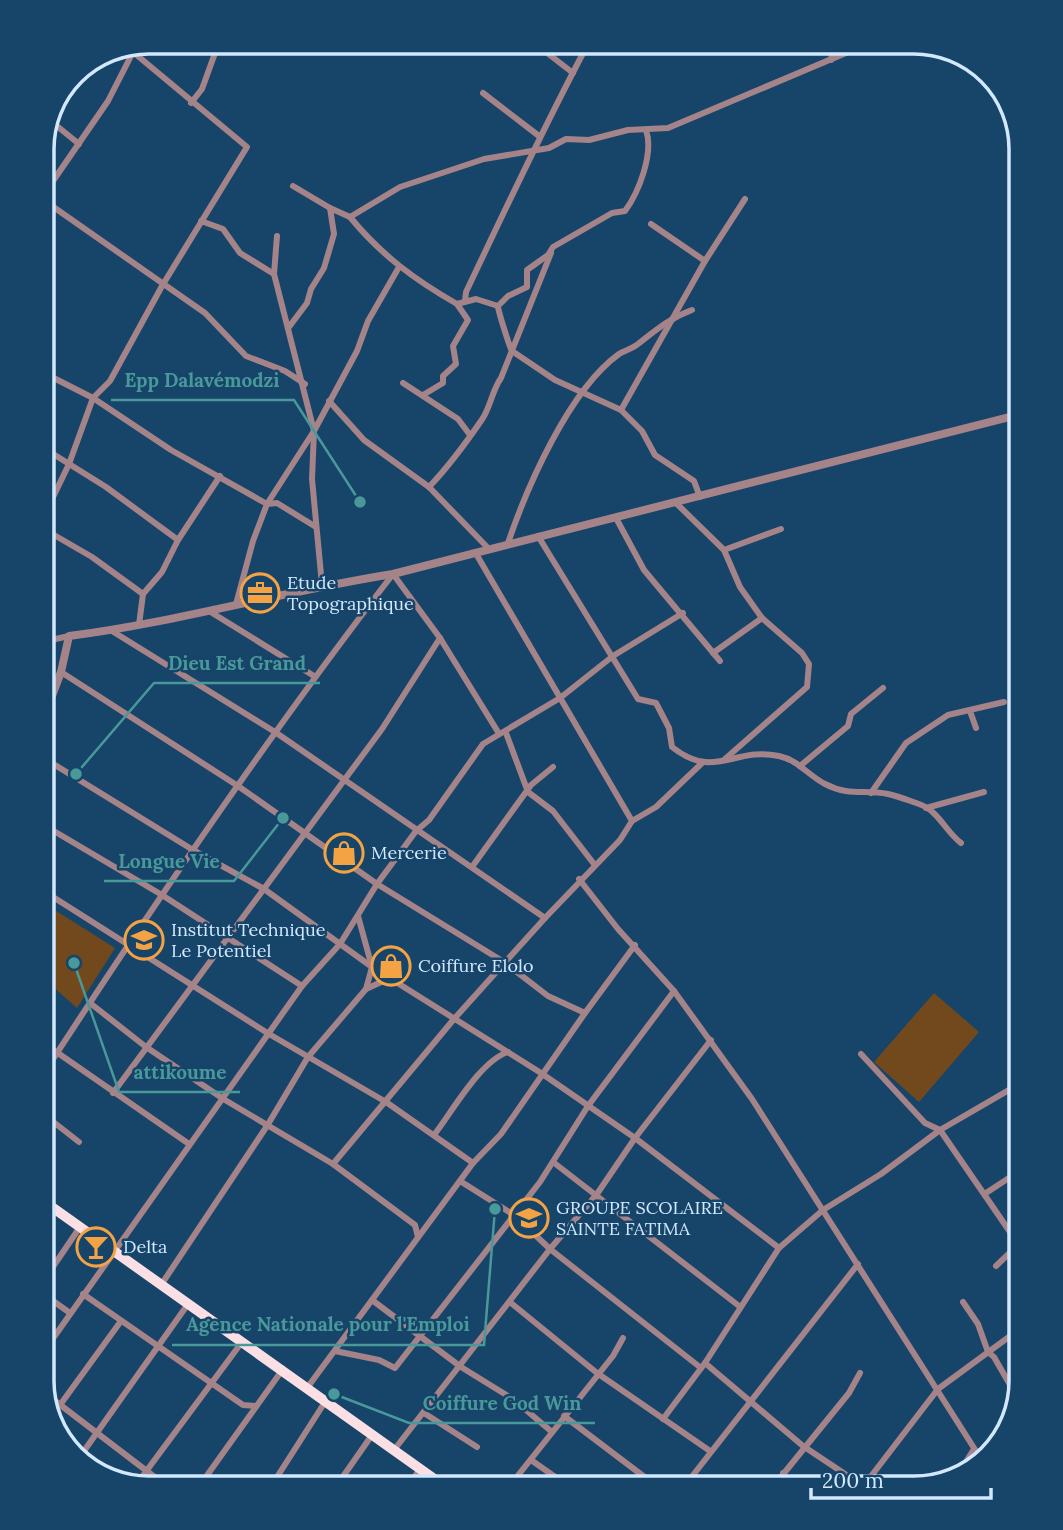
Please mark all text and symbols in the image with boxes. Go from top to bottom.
callout: Epp Dalavémodzi [111,360,294,400]
text: Epp Dalavémodzi [124,368,280,392]
place label: Etude Topographique [287,571,414,615]
office icon: Etude Topographique [239,572,281,614]
callout: Dieu Est Grand [154,643,320,683]
text: Dieu Est Grand [168,651,306,675]
shop icon: Mercerie [323,832,365,874]
callout: Longue Vie [104,841,234,881]
place label: Mercerie [371,841,447,864]
text: Longue Vie [118,849,220,873]
place label: Institut Technique Le Potentiel [171,918,326,962]
school or university icon: Institut Technique Le Potentiel [123,919,165,961]
shop icon: Coiffure Elolo [370,945,412,987]
place label: Coiffure Elolo [418,954,533,977]
callout: attikoume [119,1052,240,1092]
text: attikoume [134,1060,226,1084]
place label: GROUPE SCOLAIRE SAINTE FATIMA [556,1196,723,1240]
school or university icon: GROUPE SCOLAIRE SAINTE FATIMA [508,1197,550,1239]
bar icon: Delta [75,1226,117,1268]
place label: Delta [123,1235,167,1258]
callout: Agence Nationale pour l'Emploi [172,1305,484,1345]
text: Agence Nationale pour l'Emploi [186,1312,470,1336]
callout: Coiffure God Win [409,1383,595,1423]
text: Coiffure God Win [423,1391,581,1415]
scale bar [811,1456,991,1500]
text: 200 m [822,1467,884,1494]

